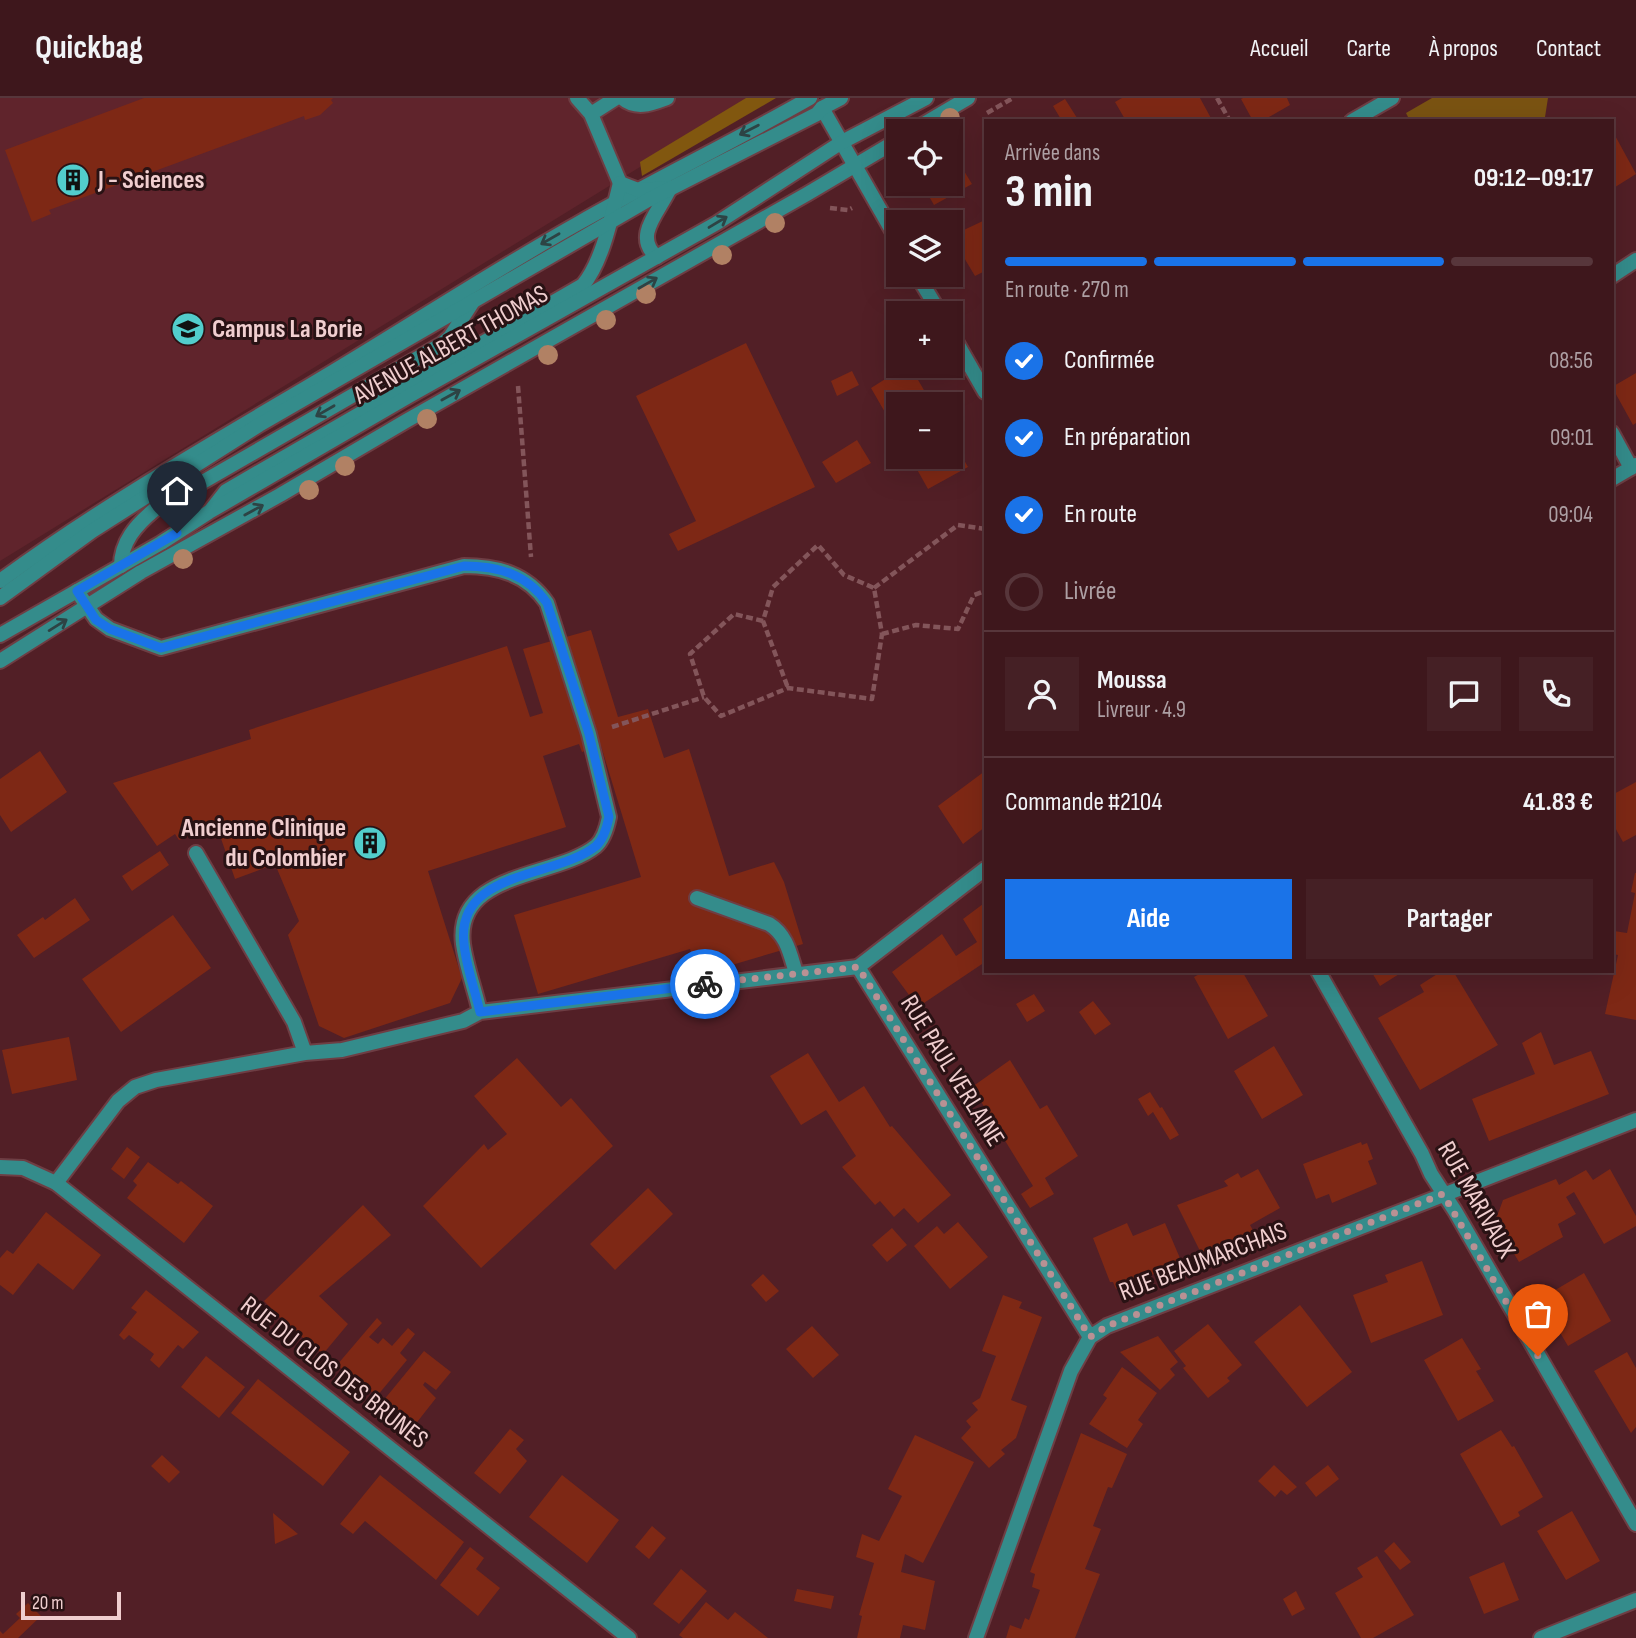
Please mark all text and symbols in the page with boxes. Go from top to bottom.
text: Quickbag [35,28,143,68]
text: Accueil [1250,34,1309,63]
text: Carte [1347,34,1391,63]
text: À propos [1429,34,1498,63]
text: Contact [1536,34,1601,63]
map controls [886,119,963,469]
button: locate [886,119,963,196]
one-way arrow [740,123,760,137]
text: Arrivée dans [1005,139,1100,167]
building icon: J - Sciences [54,161,92,199]
text: 09:12–09:17 [1474,163,1593,194]
place label: J - Sciences [97,165,205,196]
text: 3 min [1005,165,1093,220]
button: layers [886,210,963,287]
one-way arrow [707,215,727,229]
one-way arrow [541,233,561,247]
one-way arrow [638,276,658,290]
text: En route · 270 m [1005,276,1129,304]
street label: AVENUE ALBERT THOMAS [348,279,554,412]
button: + [886,301,963,378]
school or university icon: Campus La Borie [169,310,207,348]
place label: Campus La Borie [212,314,363,345]
icon: check [1005,342,1043,380]
text: Confirmée [1064,345,1155,376]
text: 08:56 [1549,347,1593,375]
one-way arrow [440,388,460,402]
button: − [886,392,963,469]
one-way arrow [315,404,335,418]
icon: check [1005,419,1043,457]
text: En préparation [1064,422,1191,453]
text: 09:01 [1550,424,1593,452]
pin [147,461,207,533]
icon: home [158,472,196,510]
icon: check [1005,496,1043,534]
text: En route [1064,499,1137,530]
text: 09:04 [1548,501,1593,529]
one-way arrow [243,503,264,516]
text: Livrée [1064,576,1116,607]
one-way arrow [47,617,67,631]
button: person [1005,657,1079,731]
button: chat [1427,657,1501,731]
button: phone [1519,657,1593,731]
text: Moussa [1097,665,1167,696]
text: Livreur · 4.9 [1097,696,1186,724]
text: Commande #2104 [1005,787,1162,818]
text: 41.83 € [1523,787,1593,818]
place label: Ancienne Clinique du Colombier [180,813,346,874]
building icon: Ancienne Clinique du Colombier [351,824,389,862]
button: Aide [1005,879,1292,959]
button: Partager [1306,879,1593,959]
courier [670,949,740,1019]
icon: bike [686,965,724,1003]
street label: RUE PAUL VERLAINE [893,990,1011,1152]
street label: RUE MARIVAUX [1430,1136,1522,1264]
street label: RUE BEAUMARCHAIS [1115,1216,1291,1308]
pin [1508,1284,1568,1356]
street label: RUE DU CLOS DES BRUNES [234,1290,434,1456]
icon: bag [1519,1295,1557,1333]
scale bar [21,1589,121,1621]
text: 20 m [32,1592,64,1615]

